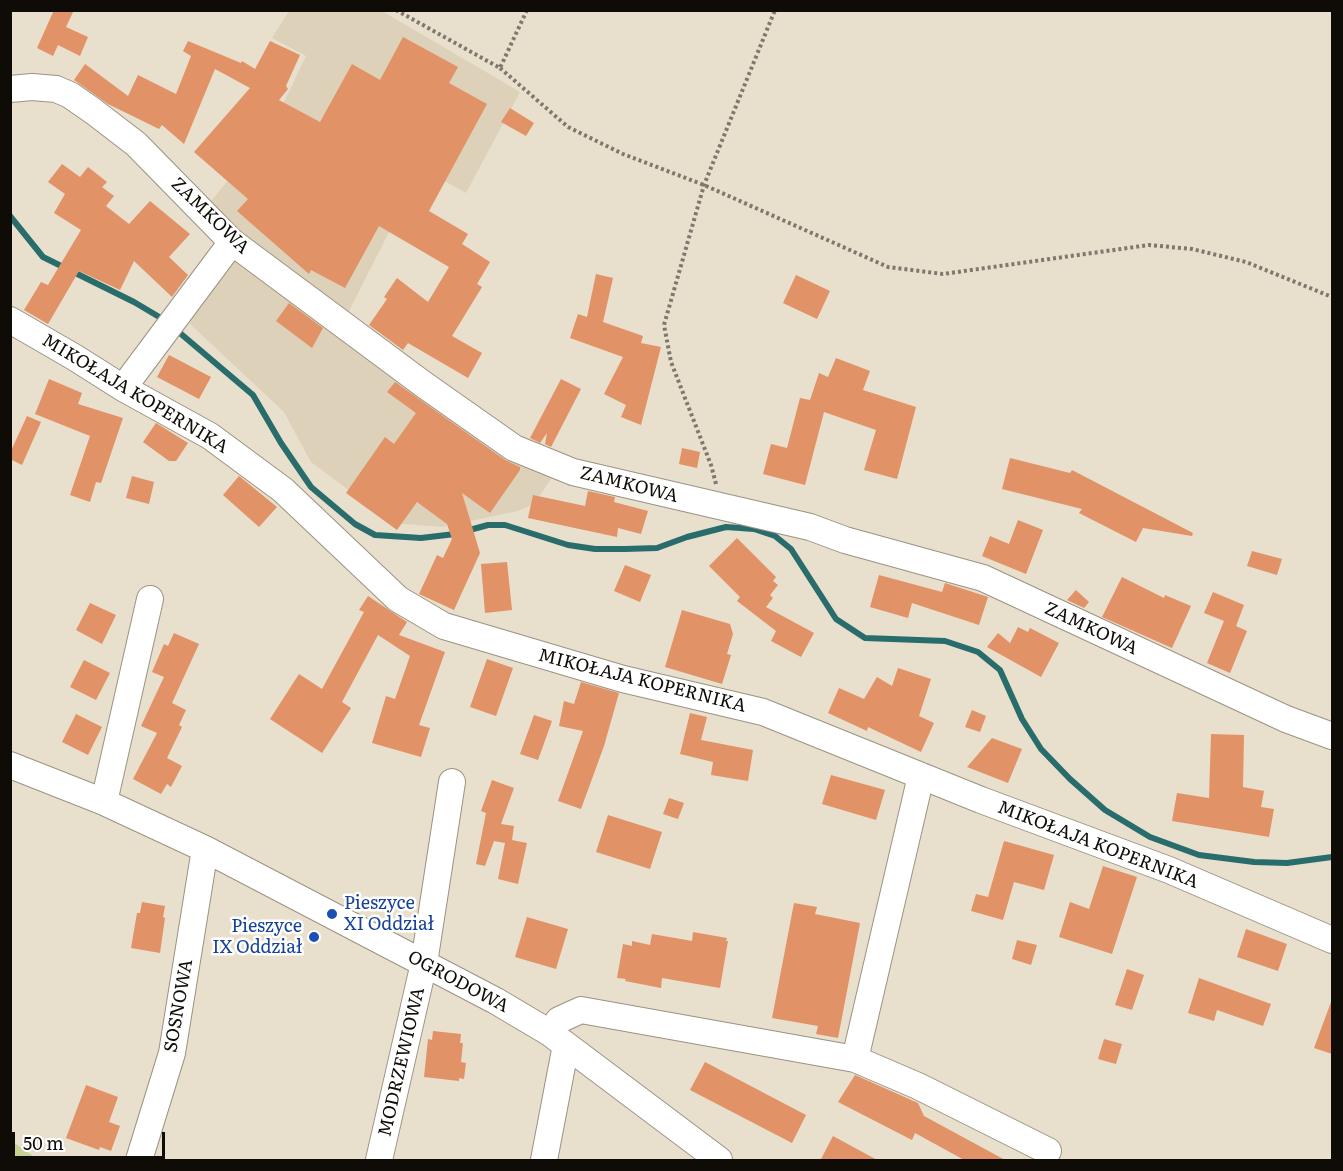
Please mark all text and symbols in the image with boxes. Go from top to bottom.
street label: ZAMKOWA [166,173,254,259]
street label: MIKOŁAJA KOPERNIKA [38,330,232,458]
street label: ZAMKOWA [578,462,680,508]
street label: ZAMKOWA [1041,598,1141,660]
street label: MIKOŁAJA KOPERNIKA [536,645,748,717]
street label: MIKOŁAJA KOPERNIKA [995,797,1201,893]
place label: Pieszyce XI Oddział [344,893,434,936]
marker: Pieszyce XI Oddział [325,907,339,921]
place label: Pieszyce IX Oddział [212,916,302,958]
marker: Pieszyce IX Oddział [307,930,321,944]
street label: OGRODOWA [404,946,512,1018]
street label: SOSNOWA [160,958,198,1054]
street label: MODRZEWIOWA [374,985,430,1139]
scale bar [15,1120,168,1158]
text: 50 m [23,1129,64,1156]

